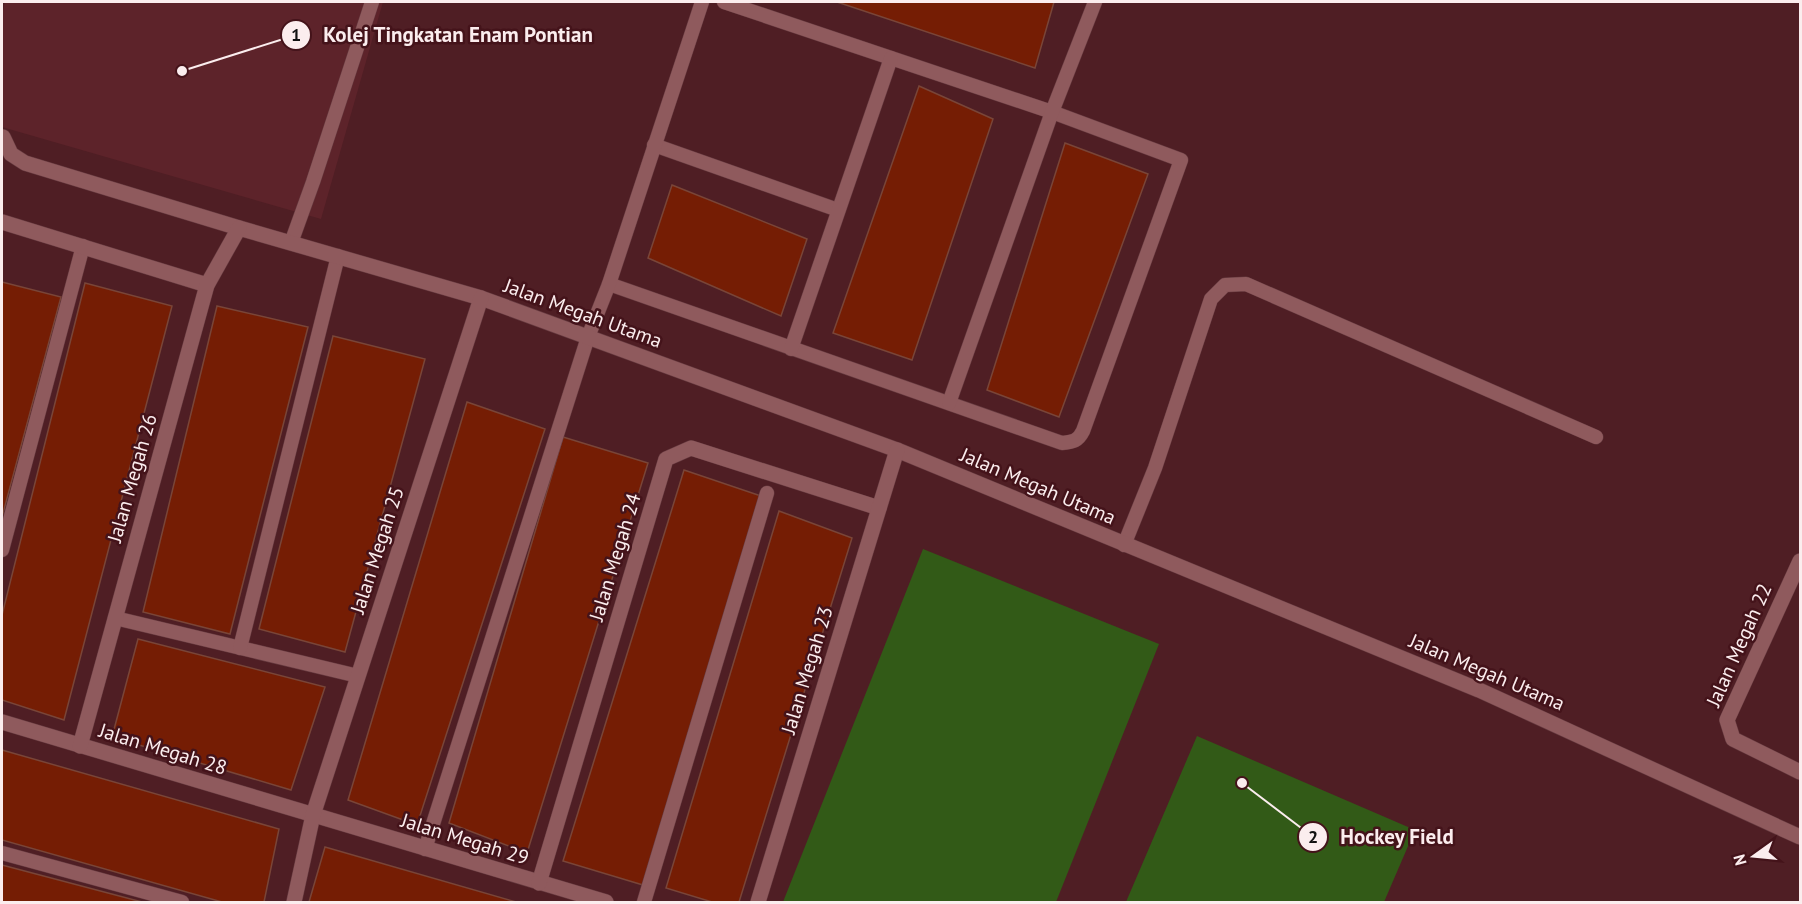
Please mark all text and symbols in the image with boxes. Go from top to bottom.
callout: Kolej Tingkatan Enam Pontian [281,15,605,54]
text: Kolej Tingkatan Enam Pontian [323,21,593,48]
text: 1 [291,23,301,46]
street label: Jalan Megah Utama [499,272,666,354]
street label: Jalan Megah 26 [101,411,163,546]
street label: Jalan Megah Utama [955,441,1120,530]
street label: Jalan Megah 25 [344,483,410,618]
street label: Jalan Megah 24 [583,490,647,625]
street label: Jalan Megah 22 [1700,579,1778,712]
street label: Jalan Megah 23 [775,603,839,738]
street label: Jalan Megah Utama [1404,627,1569,716]
street label: Jalan Megah 28 [95,717,230,781]
street label: Jalan Megah 29 [397,807,532,871]
callout: Hockey Field [1298,818,1466,857]
text: Hockey Field [1340,823,1454,850]
text: 2 [1308,825,1318,848]
north arrow [1724,826,1784,886]
text: N [1728,852,1751,868]

